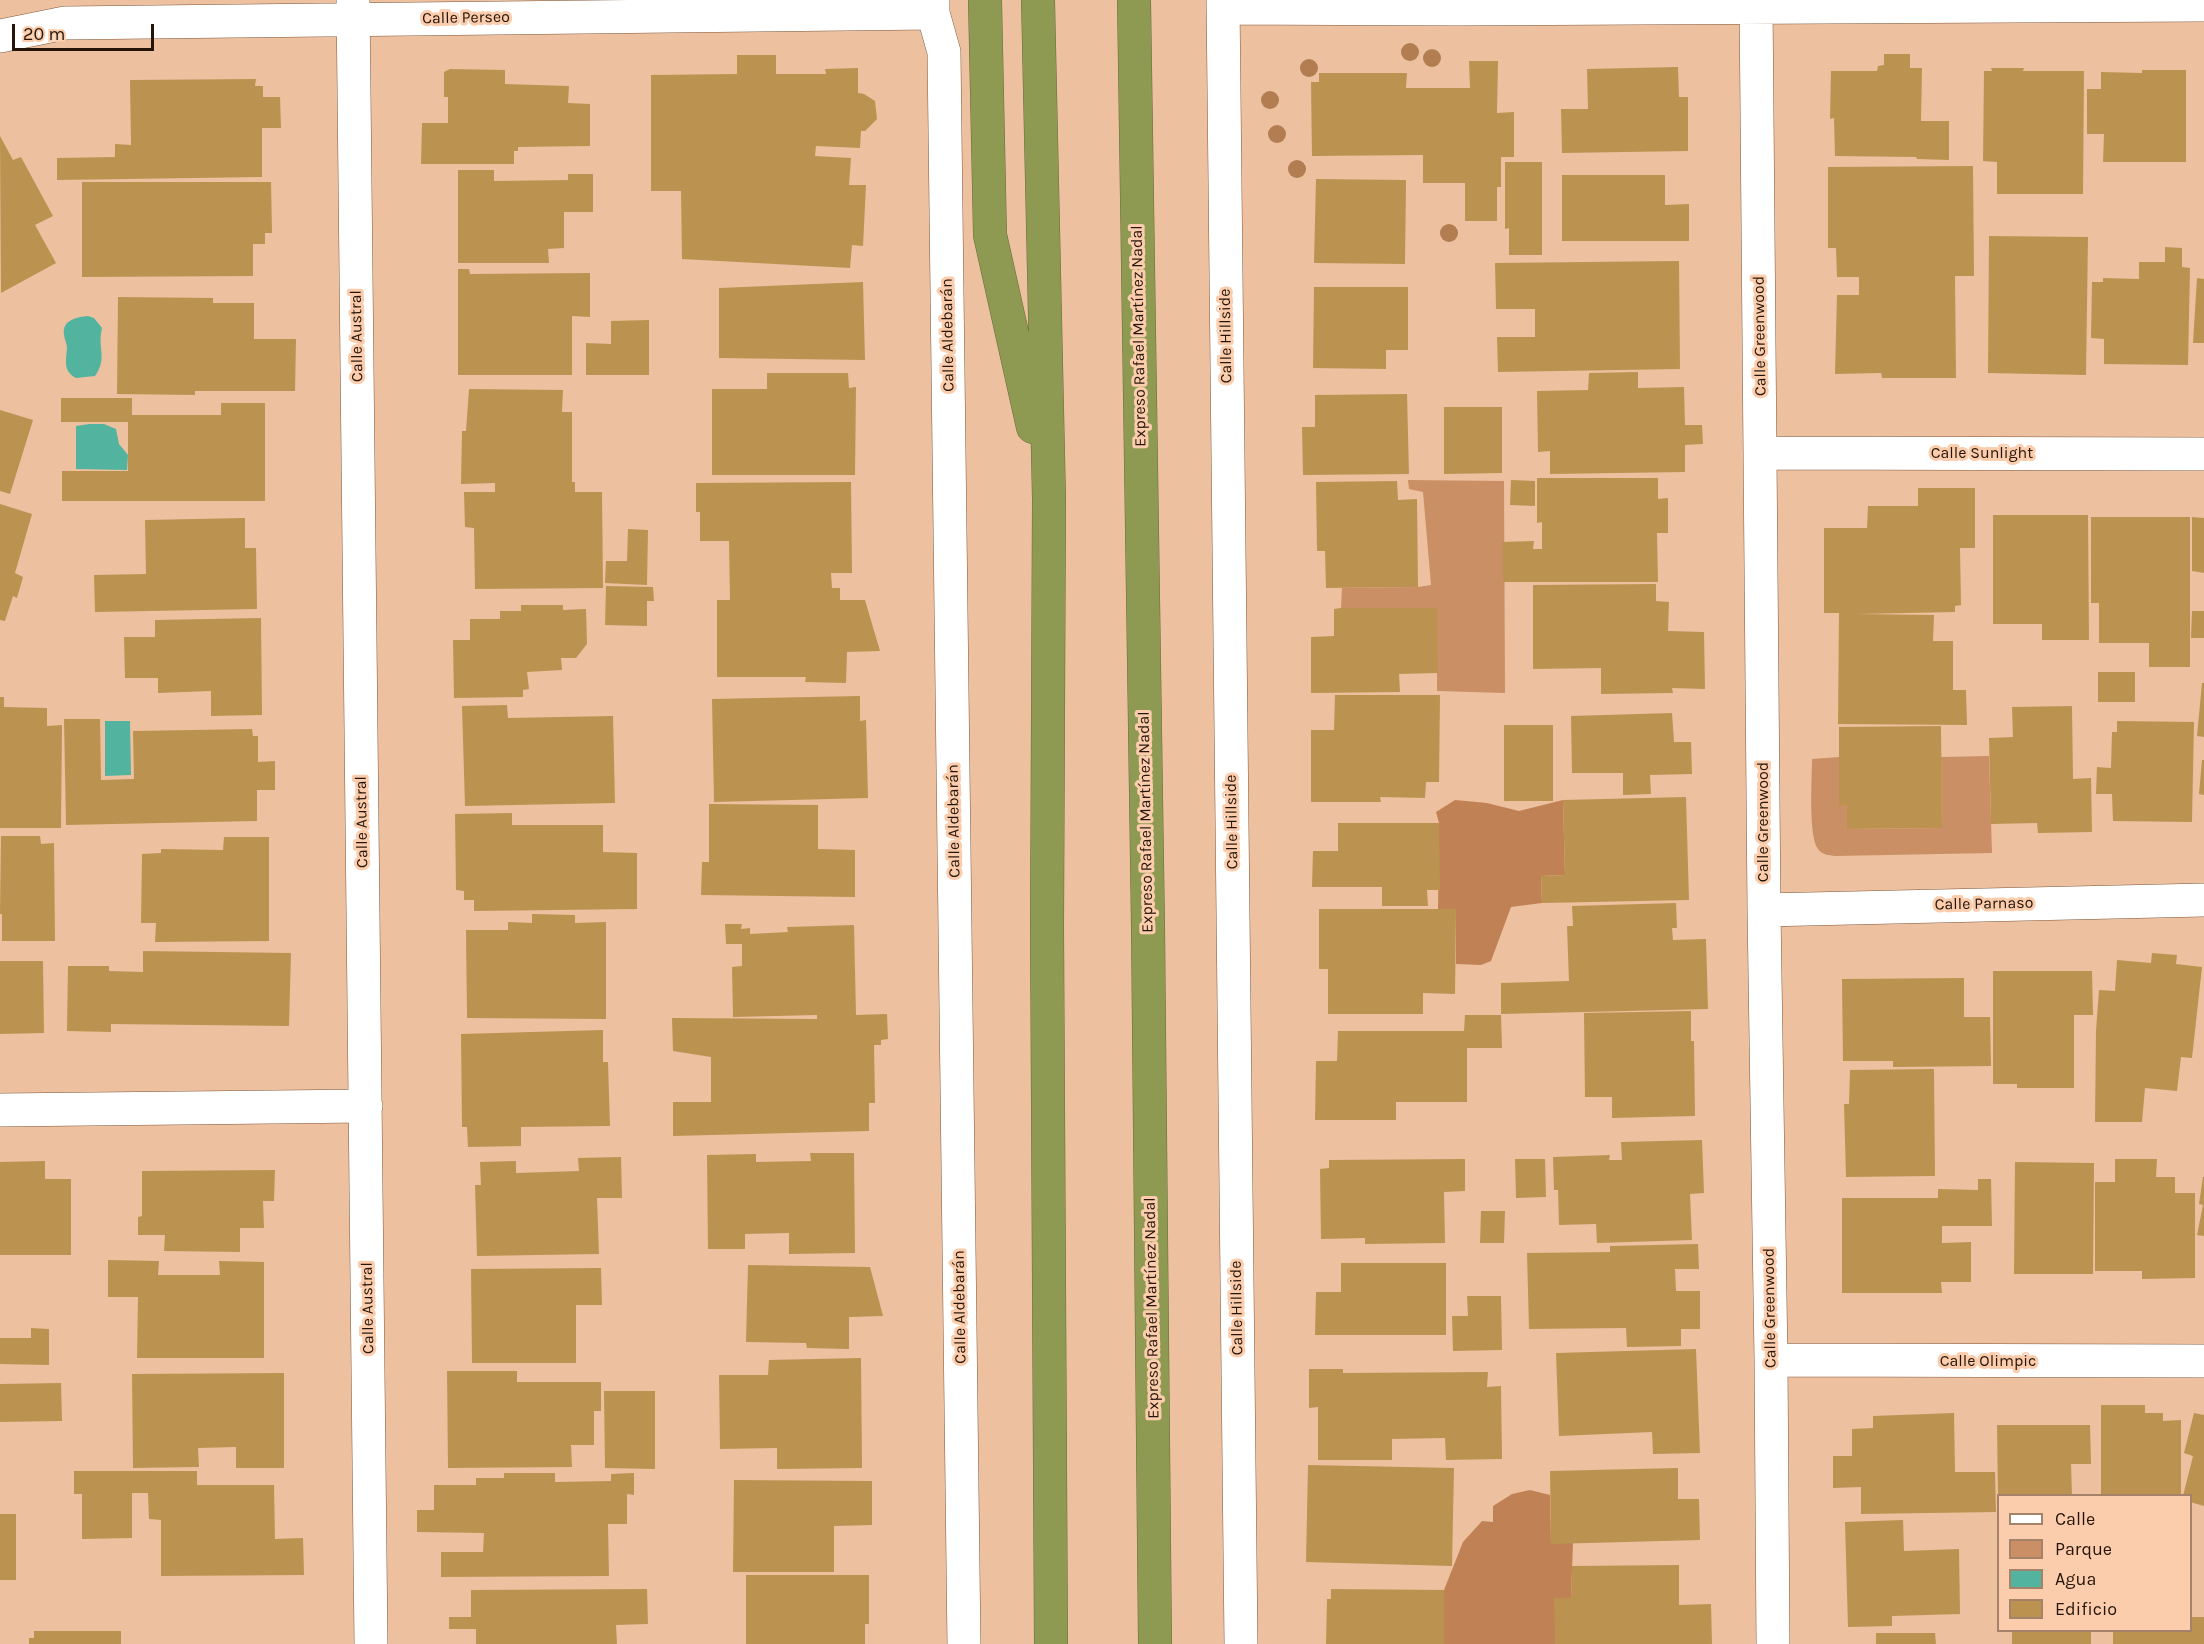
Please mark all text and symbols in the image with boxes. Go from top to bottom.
street label: Calle Perseo [422,8,510,28]
scale bar [15,12,158,50]
text: 20 m [23,23,65,45]
street label: Expreso Rafael Martínez Nadal [1127,225,1151,447]
street label: Calle Greenwood [1749,276,1771,396]
street label: Calle Aldebarán [937,278,959,392]
street label: Calle Hillside [1216,288,1236,384]
street label: Calle Austral [347,290,367,382]
street label: Calle Sunlight [1931,443,2033,463]
street label: Expreso Rafael Martínez Nadal [1134,711,1158,933]
street label: Calle Greenwood [1753,762,1773,882]
street label: Calle Aldebarán [943,764,965,878]
street label: Calle Hillside [1222,774,1242,870]
street label: Calle Austral [352,776,372,868]
street label: Calle Parnaso [1935,894,2033,914]
street label: Expreso Rafael Martínez Nadal [1140,1197,1164,1419]
street label: Calle Greenwood [1759,1248,1781,1368]
street label: Calle Aldebarán [949,1250,971,1364]
street label: Calle Hillside [1227,1260,1247,1356]
street label: Calle Austral [358,1262,378,1354]
street label: Calle Olimpic [1940,1351,2036,1371]
legend [1997,1494,2192,1632]
text: Calle [2055,1508,2095,1530]
text: Parque [2055,1538,2112,1560]
text: Agua [2055,1568,2096,1590]
text: Edificio [2055,1598,2117,1620]

